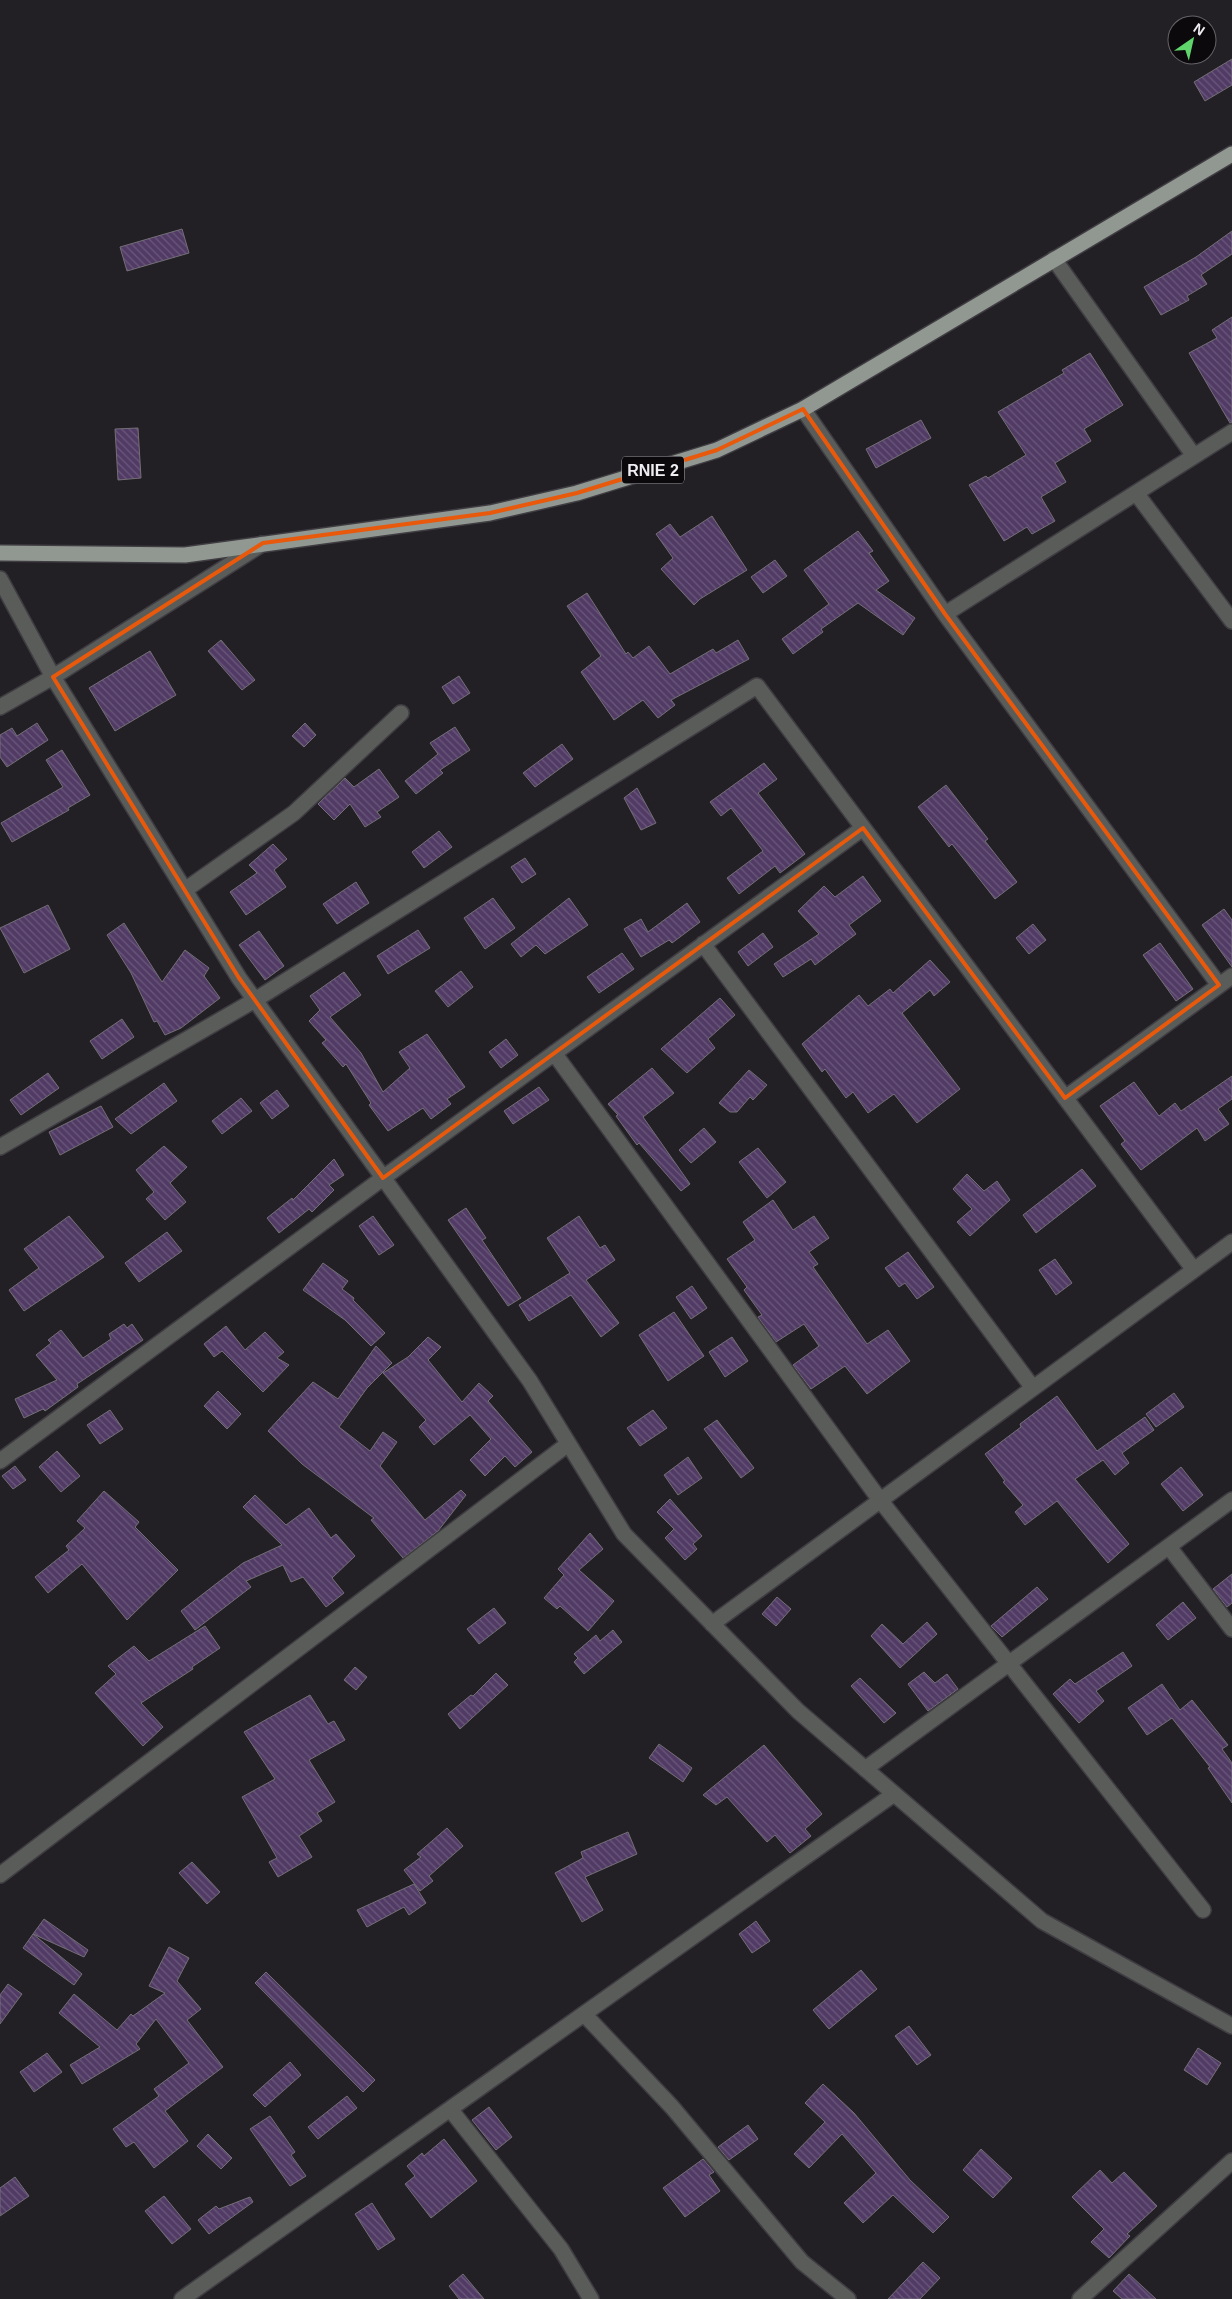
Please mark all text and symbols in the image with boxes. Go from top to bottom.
north arrow [1167,15,1217,65]
text: N [1191,20,1208,39]
road number: RNIE 2 [622,456,684,484]

